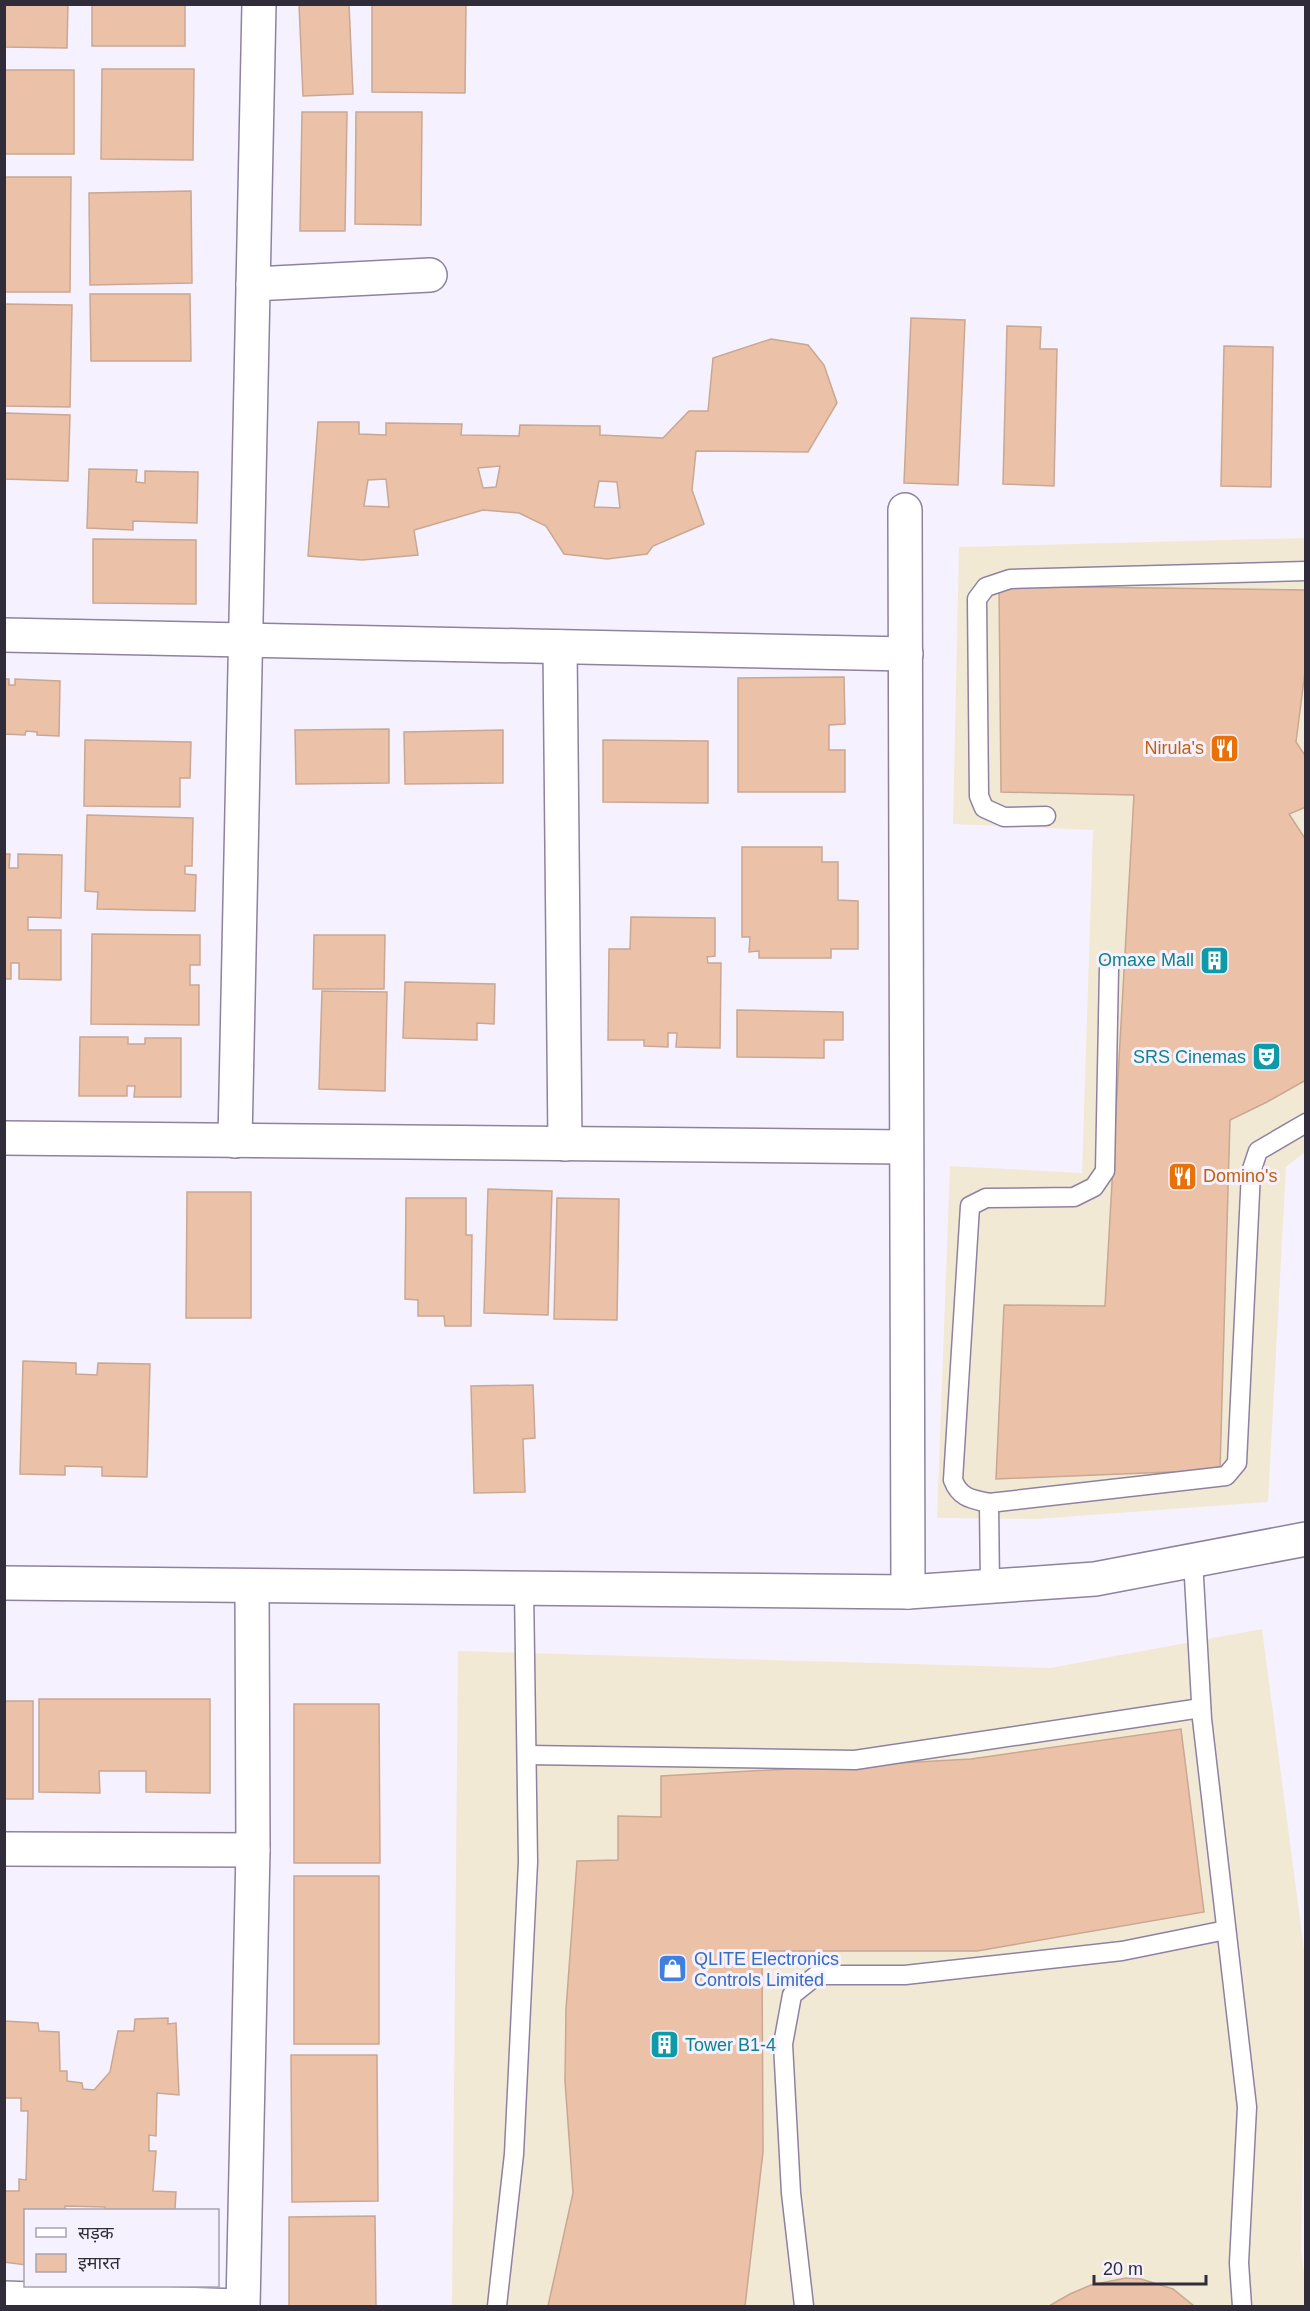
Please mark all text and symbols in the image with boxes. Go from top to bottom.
restaurant icon: Nirula's [1209,732,1241,764]
place label: Nirula's [1145,738,1204,758]
building icon: Omaxe Mall [1199,944,1231,976]
place label: Omaxe Mall [1098,950,1194,970]
theatre icon: SRS Cinemas [1251,1041,1283,1073]
place label: SRS Cinemas [1133,1047,1246,1067]
restaurant icon: Domino's [1166,1160,1198,1192]
place label: Domino's [1203,1166,1277,1186]
place label: QLITE Electronics Controls Limited [694,1949,839,1990]
shop icon: QLITE Electronics Controls Limited [657,1953,689,1985]
building icon: Tower B1-4 [648,2029,680,2061]
place label: Tower B1-4 [685,2035,776,2055]
legend [24,2209,219,2287]
text: सड़क [78,2223,115,2243]
scale bar [1094,2248,1206,2286]
text: इमारत [78,2253,121,2273]
text: 20 m [1103,2259,1143,2279]

